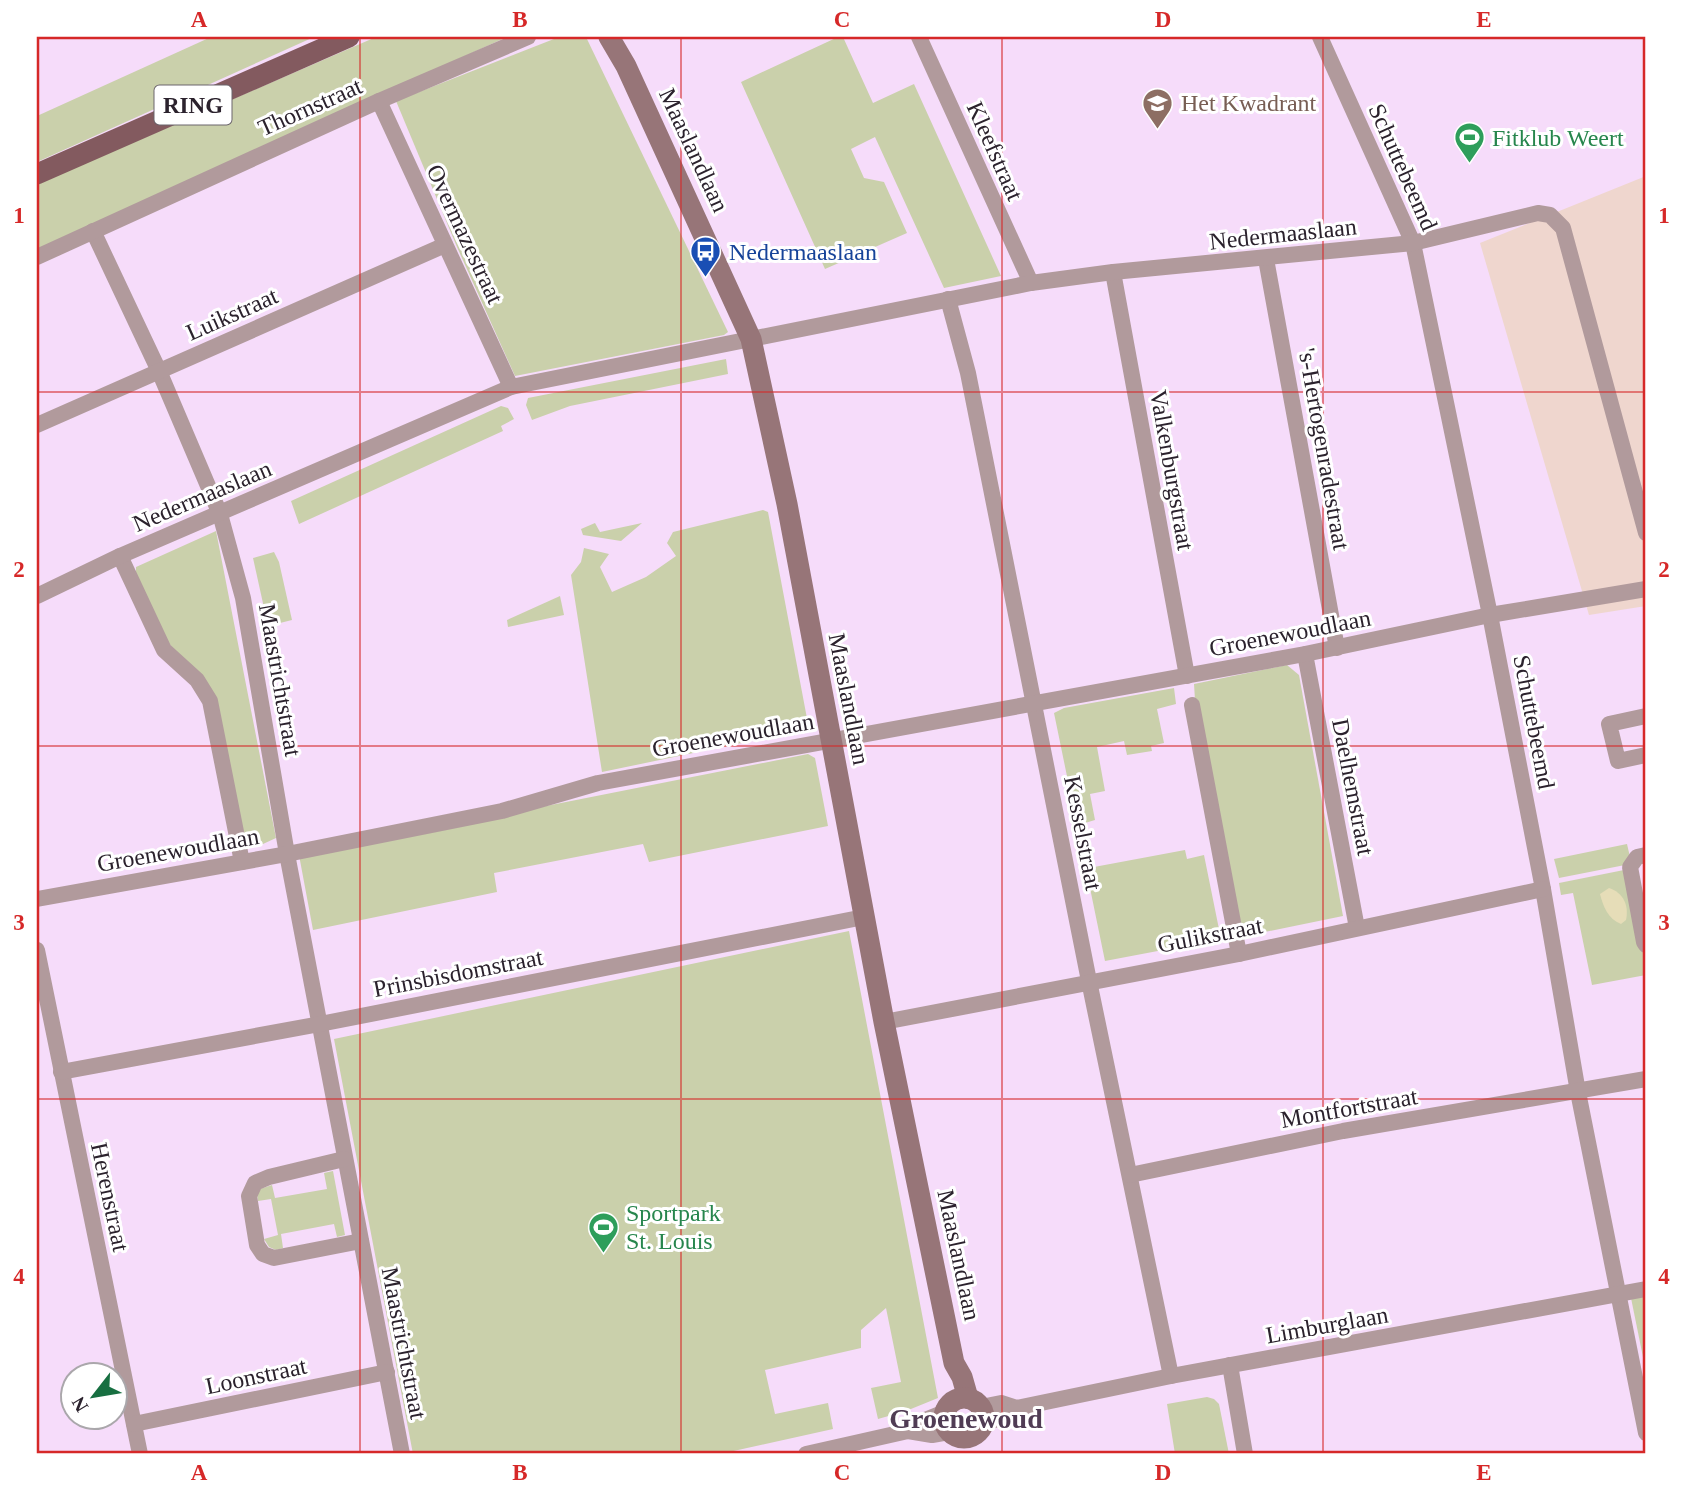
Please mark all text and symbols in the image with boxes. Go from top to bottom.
text: A [191,7,208,32]
text: B [512,7,528,32]
text: C [834,7,850,32]
text: D [1155,7,1171,32]
text: E [1476,7,1492,32]
street label: Thornstraat [254,72,366,141]
street label: Maaslandlaan [654,84,734,216]
road number: RING [154,86,232,124]
school or university icon: Het Kwadrant [1141,86,1175,130]
place label: Het Kwadrant [1181,90,1317,116]
street label: Kleefstraat [962,98,1028,205]
street label: Schuttebeemd [1363,100,1443,234]
sports icon: Fitklub Weert [1452,121,1486,165]
place label: Fitklub Weert [1492,125,1624,151]
street label: Overmazestraat [421,160,509,308]
text: 1 [13,203,25,228]
text: 1 [1658,203,1670,228]
street label: Nedermaaslaan [1208,213,1358,255]
bus stop icon: Nedermaaslaan [689,235,723,279]
place label: Nedermaaslaan [729,239,877,265]
street label: Luikstraat [182,282,282,346]
street label: 's-Hertogenradestraat [1293,346,1355,552]
street label: Valkenburgstraat [1145,388,1199,552]
street label: Nedermaaslaan [129,455,275,537]
text: 2 [13,557,25,582]
text: 2 [1658,557,1670,582]
street label: Maastrichtstraat [254,602,306,759]
street label: Groenewoudlaan [1207,605,1373,661]
street label: Maaslandlaan [824,631,874,767]
street label: Schuttebeemd [1508,653,1560,791]
street label: Groenewoudlaan [650,708,816,762]
street label: Daelhemstraat [1327,716,1379,858]
street label: Kesselstraat [1059,774,1107,893]
street label: Groenewoudlaan [95,823,261,877]
text: 3 [13,910,25,935]
text: 3 [1658,910,1670,935]
street label: Gulikstraat [1155,912,1265,958]
street label: Prinsbisdomstraat [371,944,545,1002]
street label: Montfortstraat [1278,1083,1420,1133]
street label: Herenstraat [86,1140,134,1254]
street label: Maaslandlaan [932,1187,986,1323]
place label: Sportpark St. Louis [626,1200,721,1254]
sports icon: Sportpark St. Louis [586,1210,620,1254]
text: 4 [13,1264,25,1289]
text: 4 [1658,1264,1670,1289]
street label: Maastrichtstraat [376,1265,432,1422]
street label: Limburglaan [1264,1301,1390,1349]
street label: Loonstraat [203,1353,309,1399]
north arrow [60,1362,130,1432]
text: N [67,1393,92,1416]
district label: Groenewoud [889,1403,1043,1434]
text: A [191,1460,208,1485]
text: B [512,1460,528,1485]
text: C [834,1460,850,1485]
text: D [1155,1460,1171,1485]
text: E [1476,1460,1492,1485]

